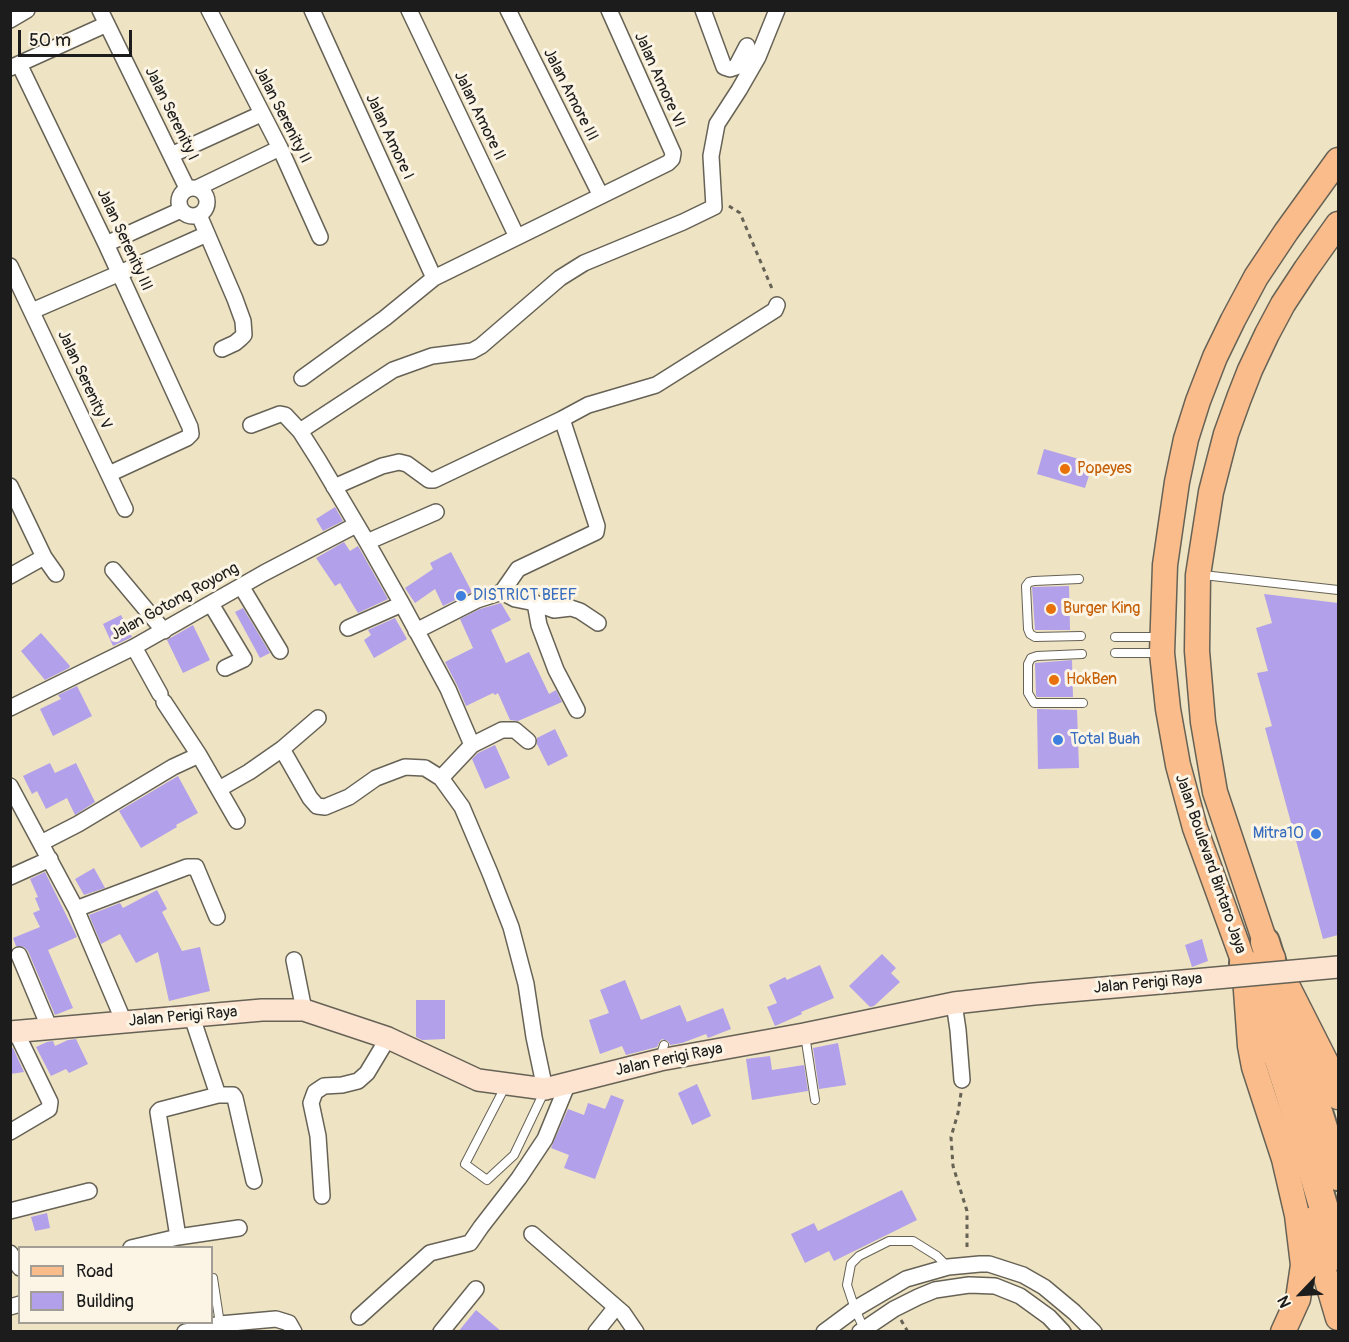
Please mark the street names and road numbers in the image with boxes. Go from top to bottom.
street label: Jalan Amore VI [629,29,689,131]
street label: Jalan Amore III [538,45,602,145]
street label: Jalan Serenity II [249,63,315,167]
street label: Jalan Serenity I [140,64,202,164]
street label: Jalan Amore II [449,68,509,164]
street label: Jalan Amore I [361,91,417,183]
street label: Jalan Serenity III [92,186,156,294]
street label: Jalan Serenity V [53,328,115,432]
street label: Jalan Gotong Royong [108,559,242,645]
street label: Jalan Boulevard Bintaro Jaya [1170,772,1250,956]
street label: Jalan Perigi Raya [1093,970,1203,998]
street label: Jalan Perigi Raya [128,1003,238,1031]
street label: Jalan Perigi Raya [614,1039,724,1081]

